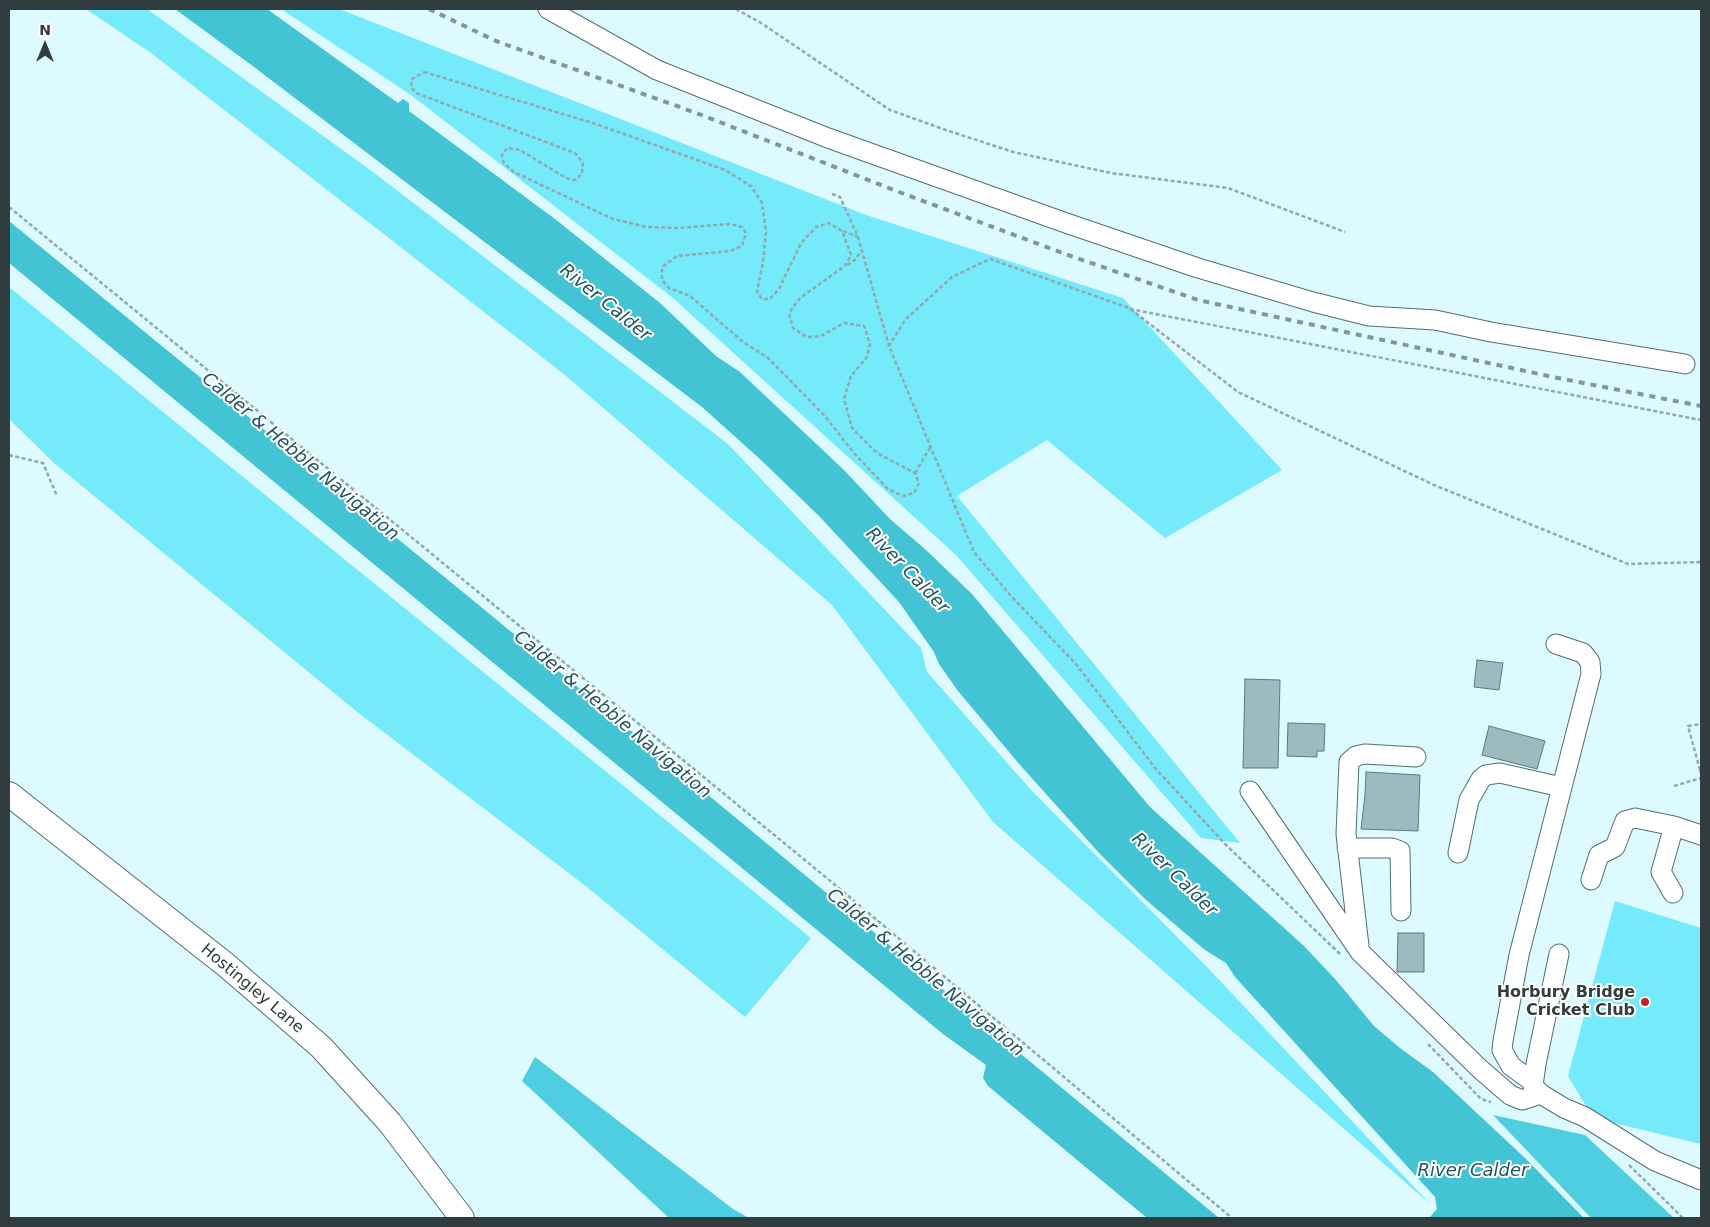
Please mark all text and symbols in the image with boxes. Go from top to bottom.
north arrow [20,20,70,70]
text: N [39,22,51,38]
water label: River Calder [555,260,655,346]
water label: Calder & Hebble Navigation [197,368,403,546]
water label: River Calder [861,524,953,618]
water label: Calder & Hebble Navigation [509,626,715,804]
water label: River Calder [1127,829,1221,921]
water label: Calder & Hebble Navigation [822,884,1028,1062]
street label: Hostingley Lane [197,940,307,1038]
place label: Horbury Bridge Cricket Club [1497,983,1635,1021]
marker: Horbury Bridge Cricket Club [1639,996,1651,1008]
water label: River Calder [1418,1160,1528,1182]

